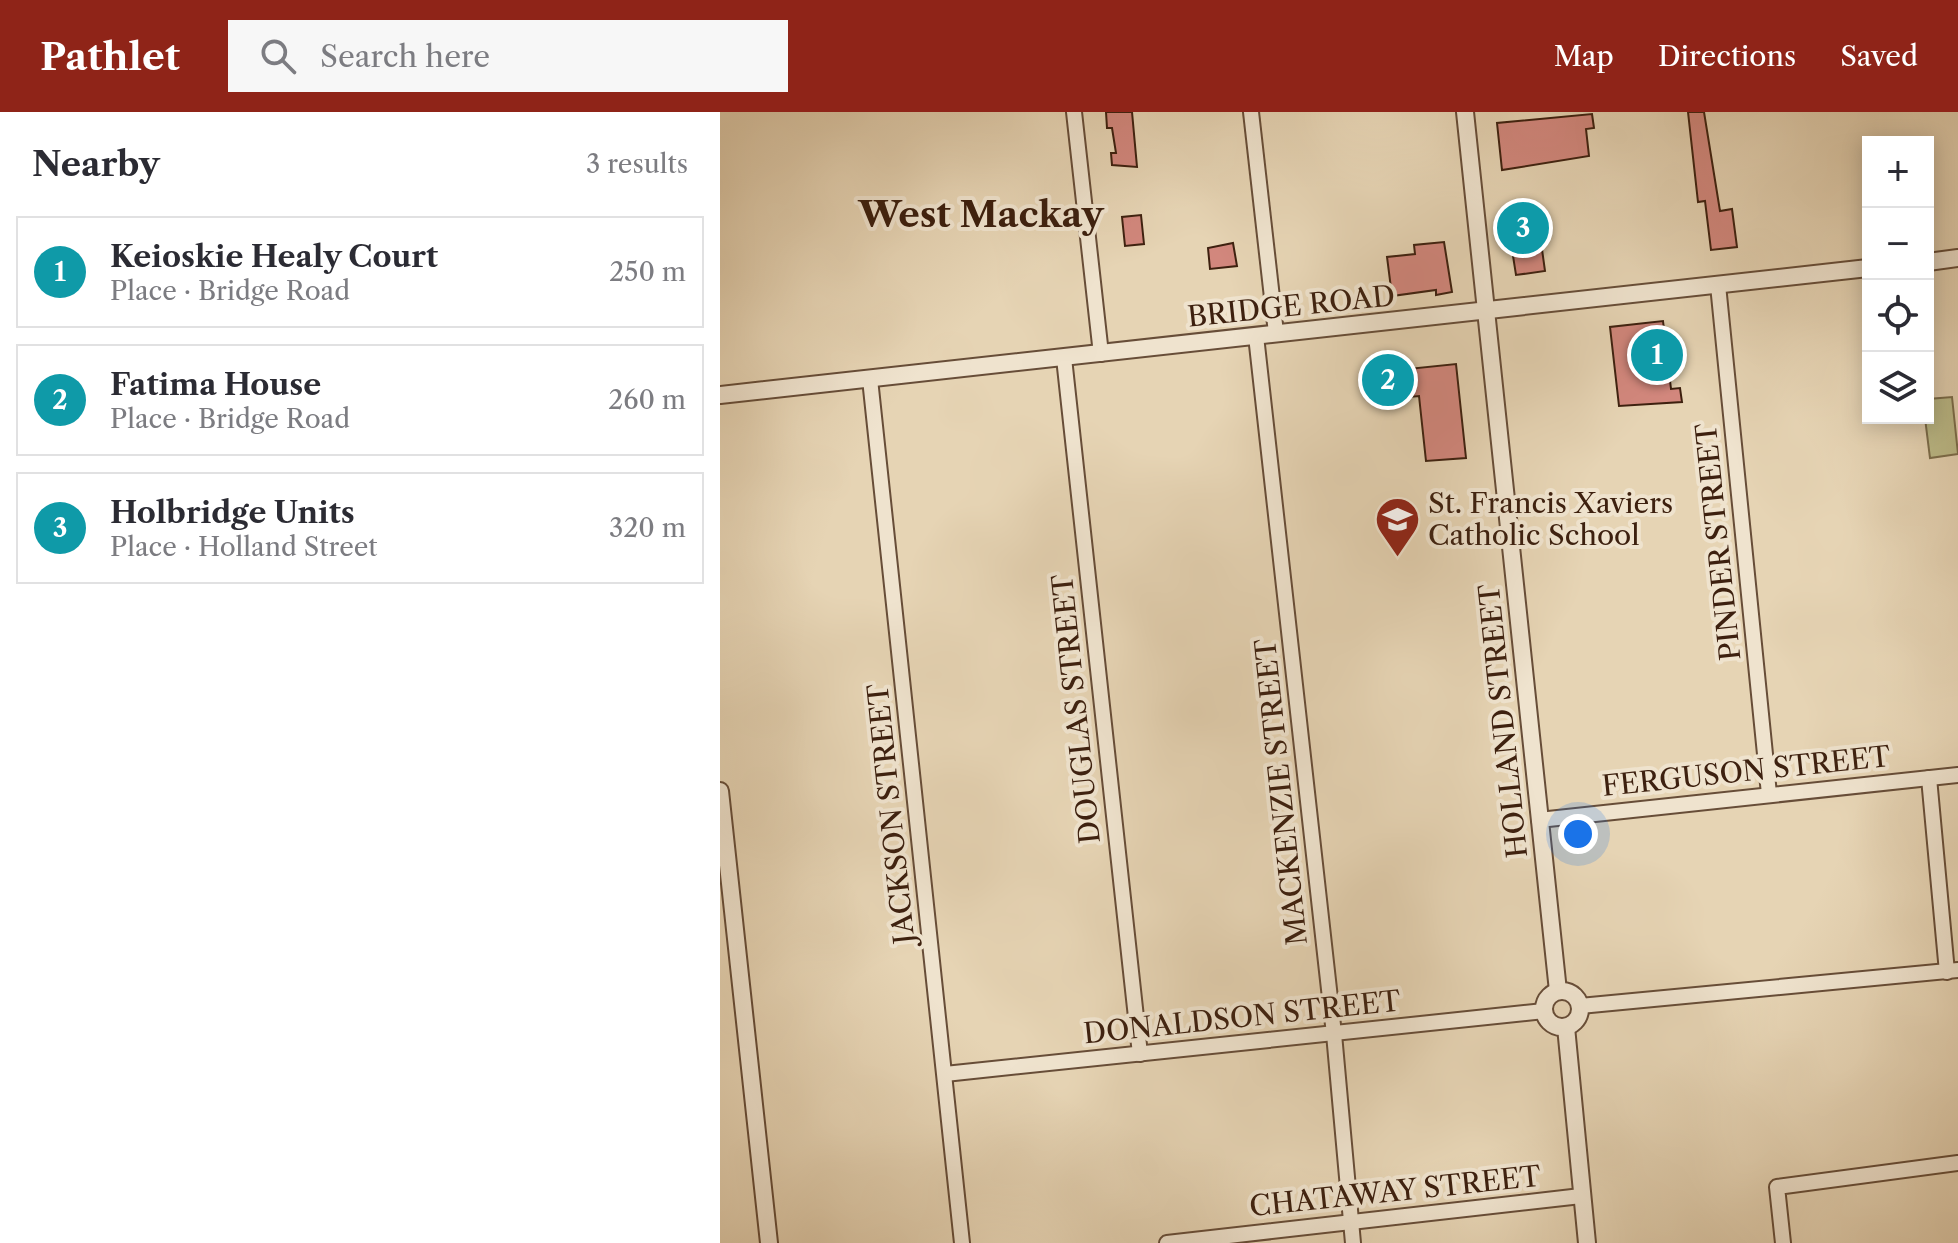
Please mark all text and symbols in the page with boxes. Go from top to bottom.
search box [228,20,788,92]
text: Pathlet [40,33,180,80]
icon: search [256,34,300,78]
text: Search here [320,38,490,75]
text: Map [1554,39,1614,73]
text: Directions [1658,39,1796,73]
text: Saved [1840,39,1918,73]
map controls [1862,136,1934,424]
button: + [1862,136,1934,208]
text: Nearby [32,143,160,185]
text: 3 results [586,148,688,180]
district label: West Mackay [857,192,1105,236]
pin: 3 [1497,198,1549,258]
button: − [1862,208,1934,280]
text: Keioskie Healy Court [110,238,438,275]
text: 1 [54,256,66,288]
text: 250 m [609,256,686,288]
text: Place · Bridge Road [110,275,350,307]
street label: BRIDGE ROAD [1186,278,1396,334]
button: locate [1862,280,1934,352]
pin: 1 [1631,325,1683,385]
pin: 2 [1362,350,1414,410]
button: layers [1862,352,1934,424]
text: Fatima House [110,366,321,403]
text: 2 [52,384,68,416]
text: 260 m [608,384,686,416]
text: Place · Bridge Road [110,403,350,435]
street label: PINDER STREET [1689,422,1747,662]
place label: St. Francis Xaviers Catholic School [1428,486,1673,552]
text: Holbridge Units [110,494,355,531]
school or university icon: St. Francis Xaviers Catholic School [1373,495,1421,558]
text: 3 [53,512,67,544]
text: 320 m [609,512,686,544]
text: Place · Holland Street [110,531,377,563]
street label: DOUGLAS STREET [1045,573,1107,845]
street label: HOLLAND STREET [1472,582,1534,860]
street label: MACKENZIE STREET [1248,637,1314,947]
street label: JACKSON STREET [860,682,922,950]
street label: FERGUSON STREET [1600,739,1892,803]
your location [1558,814,1598,854]
street label: DONALDSON STREET [1082,983,1402,1051]
street label: CHATAWAY STREET [1248,1159,1542,1223]

